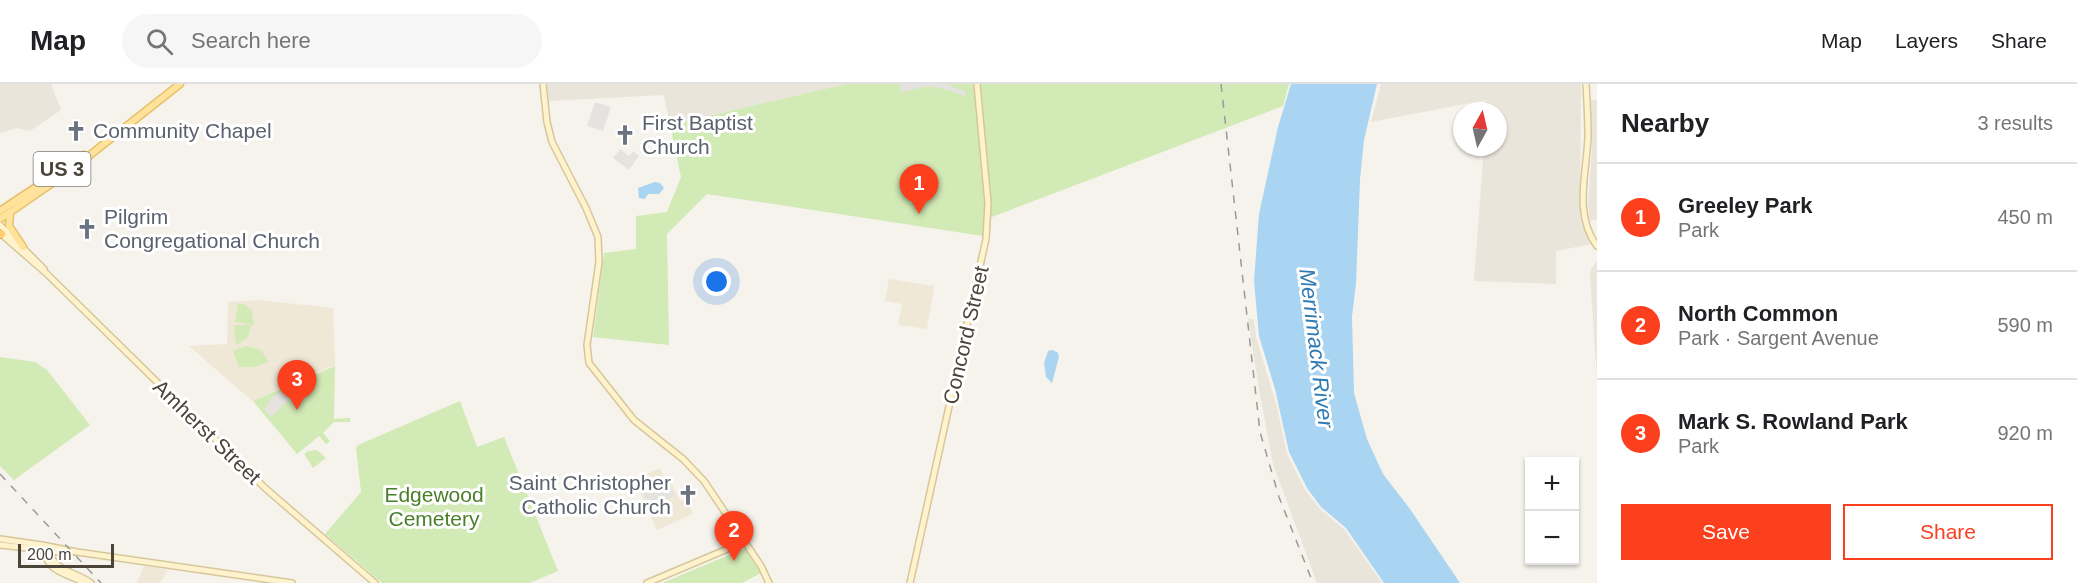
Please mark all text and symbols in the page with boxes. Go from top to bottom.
search box [122,14,542,68]
text: Map [30,25,86,56]
icon: search [143,25,176,58]
text: Search here [191,28,311,53]
text: Map [1821,29,1862,52]
text: Layers [1895,29,1958,52]
text: Share [1991,29,2047,52]
north arrow [1453,102,1507,156]
text: Nearby [1621,108,1709,138]
place label: First Baptist Church [642,111,753,158]
text: 3 results [1977,112,2053,134]
church icon: Community Chapel [64,119,88,143]
place label: Community Chapel [93,119,272,142]
church icon: First Baptist Church [613,123,637,147]
road number: US 3 [34,152,90,186]
pin: 1 [900,164,938,214]
text: Greeley Park [1678,193,1813,218]
place label: Pilgrim Congregational Church [104,205,320,252]
text: 1 [1635,206,1646,228]
text: 450 m [1997,206,2053,228]
church icon: Pilgrim Congregational Church [75,217,99,241]
text: Park [1678,219,1719,241]
street label: Concord Street [938,263,993,406]
your location [702,267,731,296]
water label: Merrimack River [1294,267,1339,431]
text: North Common [1678,301,1838,326]
text: 2 [1635,314,1646,336]
text: 590 m [1997,314,2053,336]
text: Park · Sargent Avenue [1678,327,1879,349]
pin: 3 [278,360,316,410]
street label: Amherst Street [149,375,266,489]
text: Mark S. Rowland Park [1678,409,1908,434]
text: 3 [1635,422,1646,444]
text: 920 m [1997,422,2053,444]
text: Park [1678,435,1719,457]
map controls [1525,457,1579,565]
button: + [1525,457,1579,511]
place label: Saint Christopher Catholic Church [509,471,671,518]
park label: Edgewood Cemetery [384,483,484,530]
church icon: Saint Christopher Catholic Church [676,483,700,507]
button: Save [1621,504,1831,560]
button: Share [1843,504,2053,560]
button: − [1525,511,1579,565]
pin: 2 [714,512,754,561]
scale bar [18,541,114,568]
text: 200 m [27,546,71,563]

